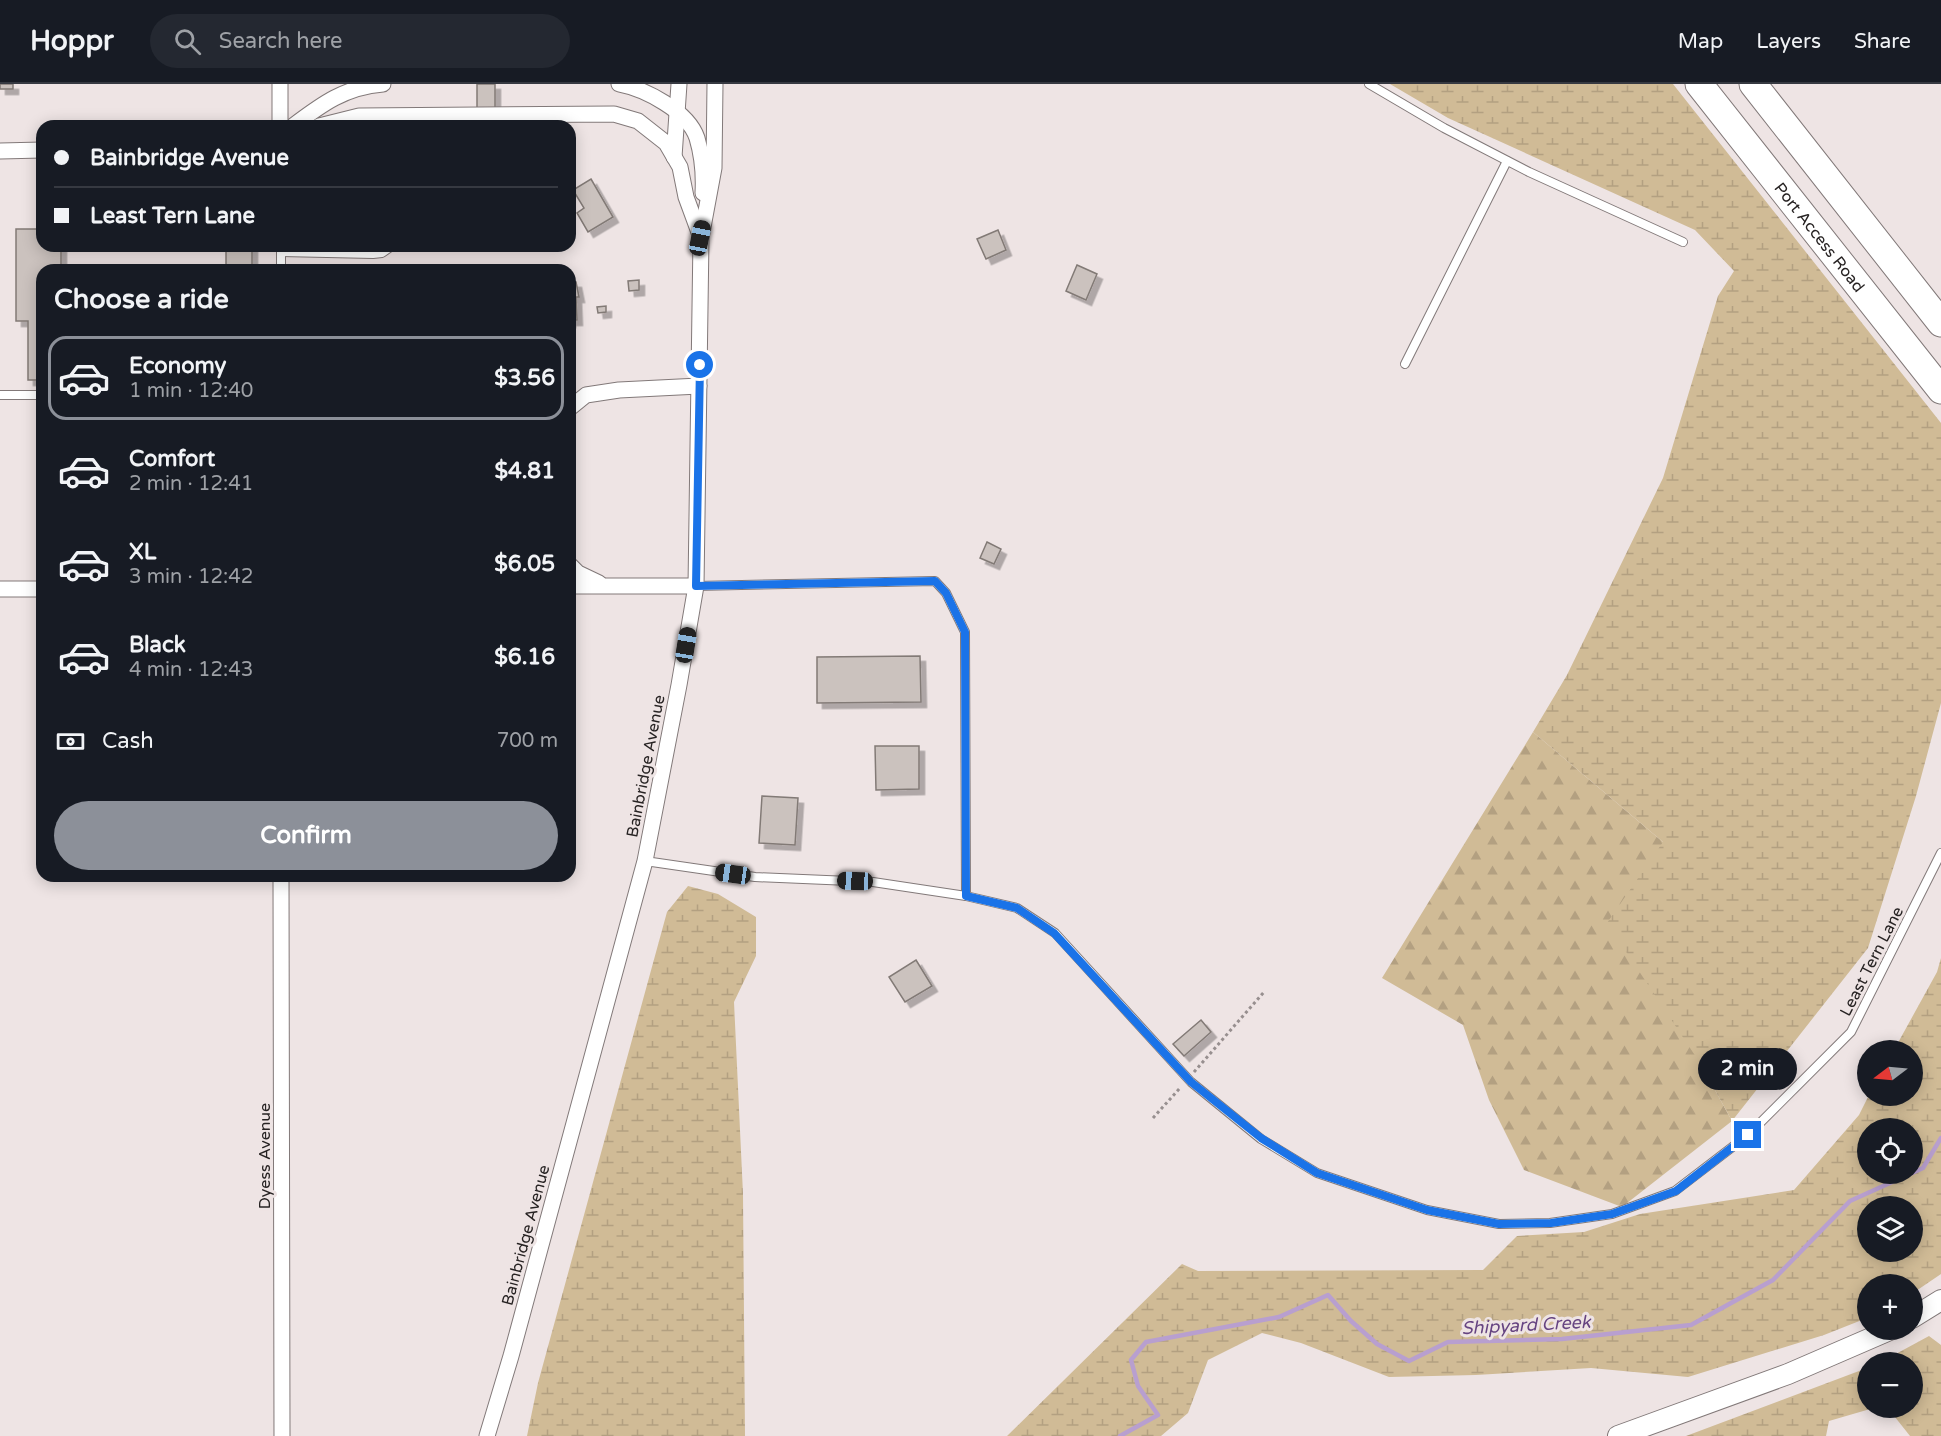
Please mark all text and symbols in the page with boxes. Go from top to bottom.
search box [150,14,570,68]
text: Hoppr [30,24,114,58]
icon: search [171,25,204,58]
text: Search here [219,28,343,54]
text: Map [1678,29,1723,54]
text: Layers [1756,29,1821,54]
text: Share [1854,29,1911,54]
text: Bainbridge Avenue [90,145,289,171]
street label: Port Access Road [1770,179,1869,296]
text: Least Tern Lane [90,203,255,229]
car [688,219,712,257]
text: Choose a ride [54,283,229,316]
icon: car [57,351,111,405]
route start [686,351,713,378]
text: Economy [129,353,226,379]
text: $3.56 [494,365,555,391]
text: 1 min · 12:40 [129,379,253,403]
icon: car [57,444,111,498]
text: Comfort [129,446,215,472]
text: $4.81 [494,458,555,484]
text: 2 min · 12:41 [129,472,253,496]
icon: car [57,537,111,591]
text: XL [129,539,156,565]
text: $6.05 [494,551,555,577]
text: 3 min · 12:42 [129,565,253,589]
car [674,626,698,664]
icon: car [57,630,111,684]
text: Black [129,632,186,658]
text: $6.16 [494,644,555,670]
text: 4 min · 12:43 [129,658,253,682]
street label: Bainbridge Avenue [622,693,670,839]
icon: cash [54,725,87,758]
text: Cash [102,728,154,754]
text: 700 m [497,729,558,753]
button: Confirm [54,801,558,870]
car [714,863,752,885]
car [837,871,873,891]
street label: Least Tern Lane [1836,903,1908,1019]
north arrow [1857,1040,1923,1106]
map controls [1857,1040,1923,1418]
callout: 2 min [1698,1048,1798,1090]
text: 2 min [1721,1057,1774,1081]
street label: Dyess Avenue [255,1103,275,1209]
button: locate [1857,1118,1923,1184]
route end [1734,1121,1761,1148]
street label: Bainbridge Avenue [498,1163,554,1308]
button: layers [1857,1196,1923,1262]
button: + [1857,1274,1923,1340]
water label: Shipyard Creek [1461,1311,1592,1339]
button: − [1857,1352,1923,1418]

